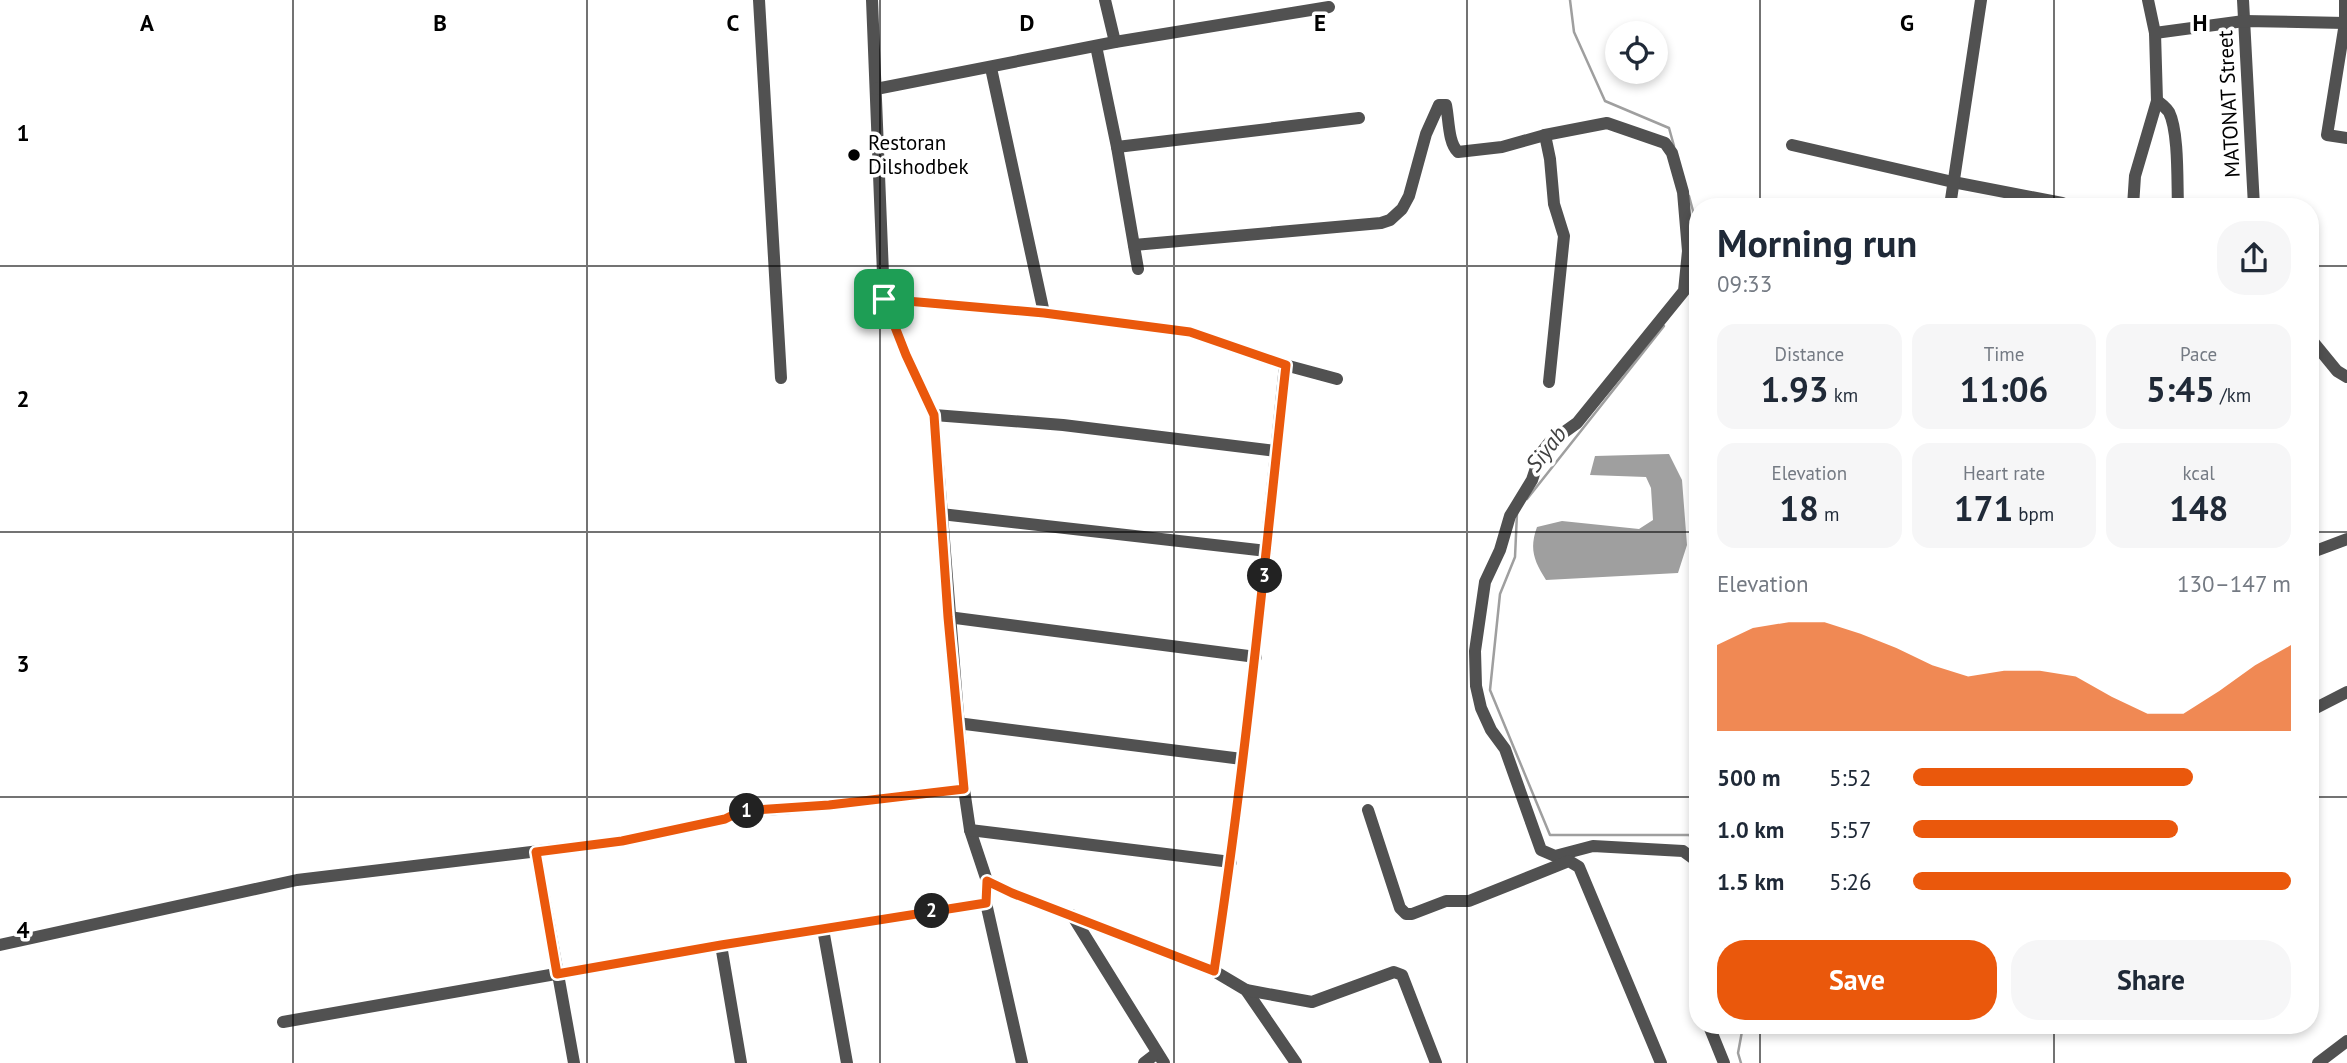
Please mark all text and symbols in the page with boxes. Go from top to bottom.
text: A [140,8,154,37]
text: B [433,8,447,37]
text: C [727,8,740,37]
text: D [1020,8,1034,37]
text: E [1314,8,1326,37]
text: G [1900,8,1914,37]
text: H [2193,8,2207,37]
map controls [1605,21,1668,84]
button: locate [1605,21,1668,84]
street label: MATONAT Street [2211,30,2246,178]
text: 1 [16,118,30,147]
place label: Restoran Dilshodbek [868,129,968,180]
marker: Restoran Dilshodbek [846,147,862,163]
text: Morning run [1717,218,1917,267]
button: share [2217,221,2291,295]
pin [854,269,914,329]
text: 09:33 [1717,269,1772,298]
icon: arrive [865,280,903,318]
text: Distance [1775,342,1844,366]
text: Time [1984,342,2024,366]
text: Pace [2180,342,2217,366]
text: 1.93 [1760,366,1829,412]
text: 11:06 [1960,366,2048,412]
text: 5:45 [2146,366,2215,412]
text: km [1829,383,1858,407]
text: /km [2215,383,2251,407]
text: 2 [16,384,30,413]
water label: Siyab [1519,420,1573,477]
text: Elevation [1771,461,1847,485]
text: Heart rate [1963,461,2045,485]
text: kcal [2182,461,2215,485]
text: 18 [1779,485,1819,531]
text: 171 [1954,485,2013,531]
text: 148 [2169,485,2228,531]
text: m [1819,502,1839,526]
text: bpm [2013,502,2054,526]
pin: 3 [1248,558,1282,594]
text: 3 [1259,563,1270,587]
text: Elevation [1717,569,1809,598]
text: 130–147 m [2177,569,2291,598]
text: 3 [16,649,30,678]
text: 500 m [1717,763,1780,792]
text: 5:52 [1829,763,1872,792]
pin: 1 [730,794,764,828]
text: 1 [741,798,752,822]
text: 1.0 km [1717,815,1784,844]
text: 5:57 [1829,815,1872,844]
text: 1.5 km [1717,867,1784,896]
text: 5:26 [1829,867,1872,896]
pin: 2 [914,894,950,928]
text: 2 [926,898,937,922]
text: 4 [16,915,30,944]
button: Save [1717,940,1997,1020]
button: Share [2011,940,2291,1020]

